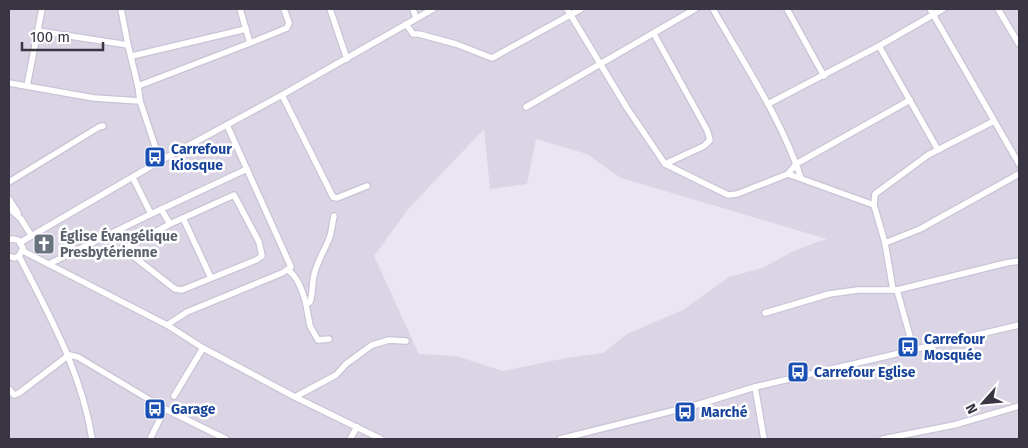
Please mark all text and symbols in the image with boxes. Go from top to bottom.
scale bar [22,20,104,52]
text: 100 m [30,28,70,46]
place label: Carrefour Kiosque [171,141,232,174]
bus stop icon: Carrefour Kiosque [143,145,167,169]
place label: Église Évangélique Presbytérienne [60,227,178,261]
church icon: Église Évangélique Presbytérienne [32,232,56,256]
place label: Carrefour Mosquée [924,331,985,364]
bus stop icon: Carrefour Mosquée [896,335,920,359]
bus stop icon: Carrefour Eglise [786,360,810,384]
place label: Carrefour Eglise [814,364,916,381]
north arrow [958,378,1008,428]
bus stop icon: Garage [143,397,167,421]
bus stop icon: Marché [673,400,697,424]
place label: Garage [171,401,216,418]
text: N [962,401,982,417]
place label: Marché [701,404,748,421]

